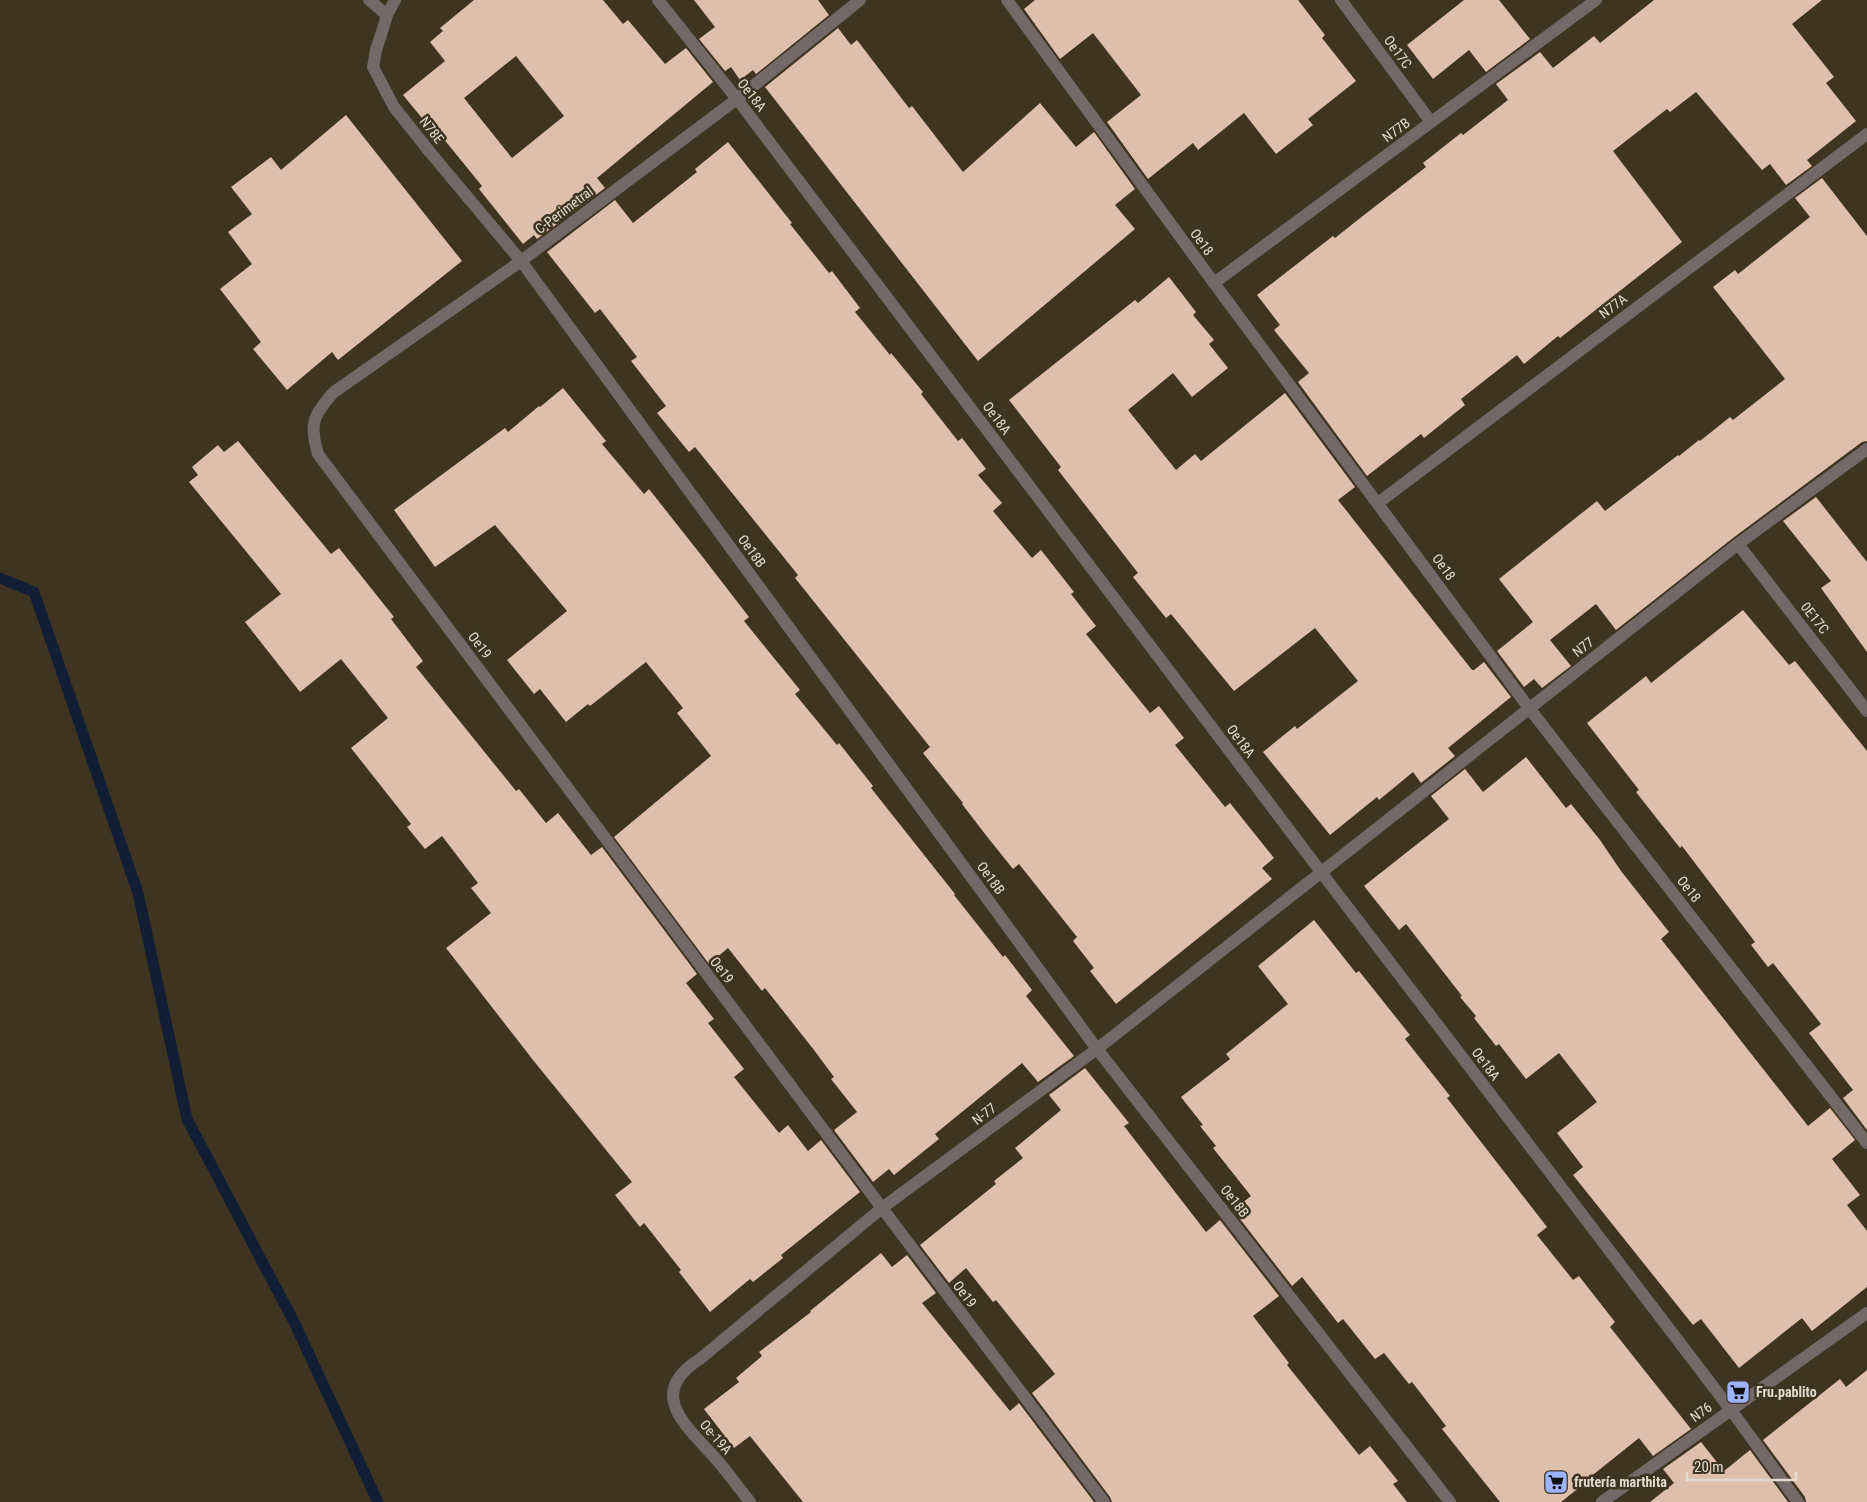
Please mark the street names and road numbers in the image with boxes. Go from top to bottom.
street label: Oe17C [1381,32,1415,72]
street label: Oe18A [734,76,770,114]
street label: N78E [417,113,447,147]
street label: N77B [1379,115,1413,145]
street label: C-Perimetral [532,183,596,237]
street label: Oe18 [1187,226,1217,258]
street label: N77A [1596,290,1630,322]
street label: Oe18A [980,398,1014,438]
street label: Oe18B [735,532,769,570]
street label: Oe18 [1429,551,1459,583]
street label: 0E17C [1798,599,1832,637]
street label: Oe19 [465,629,495,661]
street label: N77 [1569,634,1597,660]
street label: Oe18A [1224,721,1258,761]
street label: Oe18B [974,859,1008,897]
street label: Oe18 [1674,873,1704,905]
street label: Oe19 [707,954,737,986]
street label: Oe18A [1469,1044,1503,1084]
street label: N-77 [969,1100,999,1128]
street label: Oe18B [1217,1182,1253,1220]
street label: Oe19 [950,1278,980,1310]
street label: N76 [1687,1399,1715,1425]
street label: Oe-19A [697,1417,735,1457]

